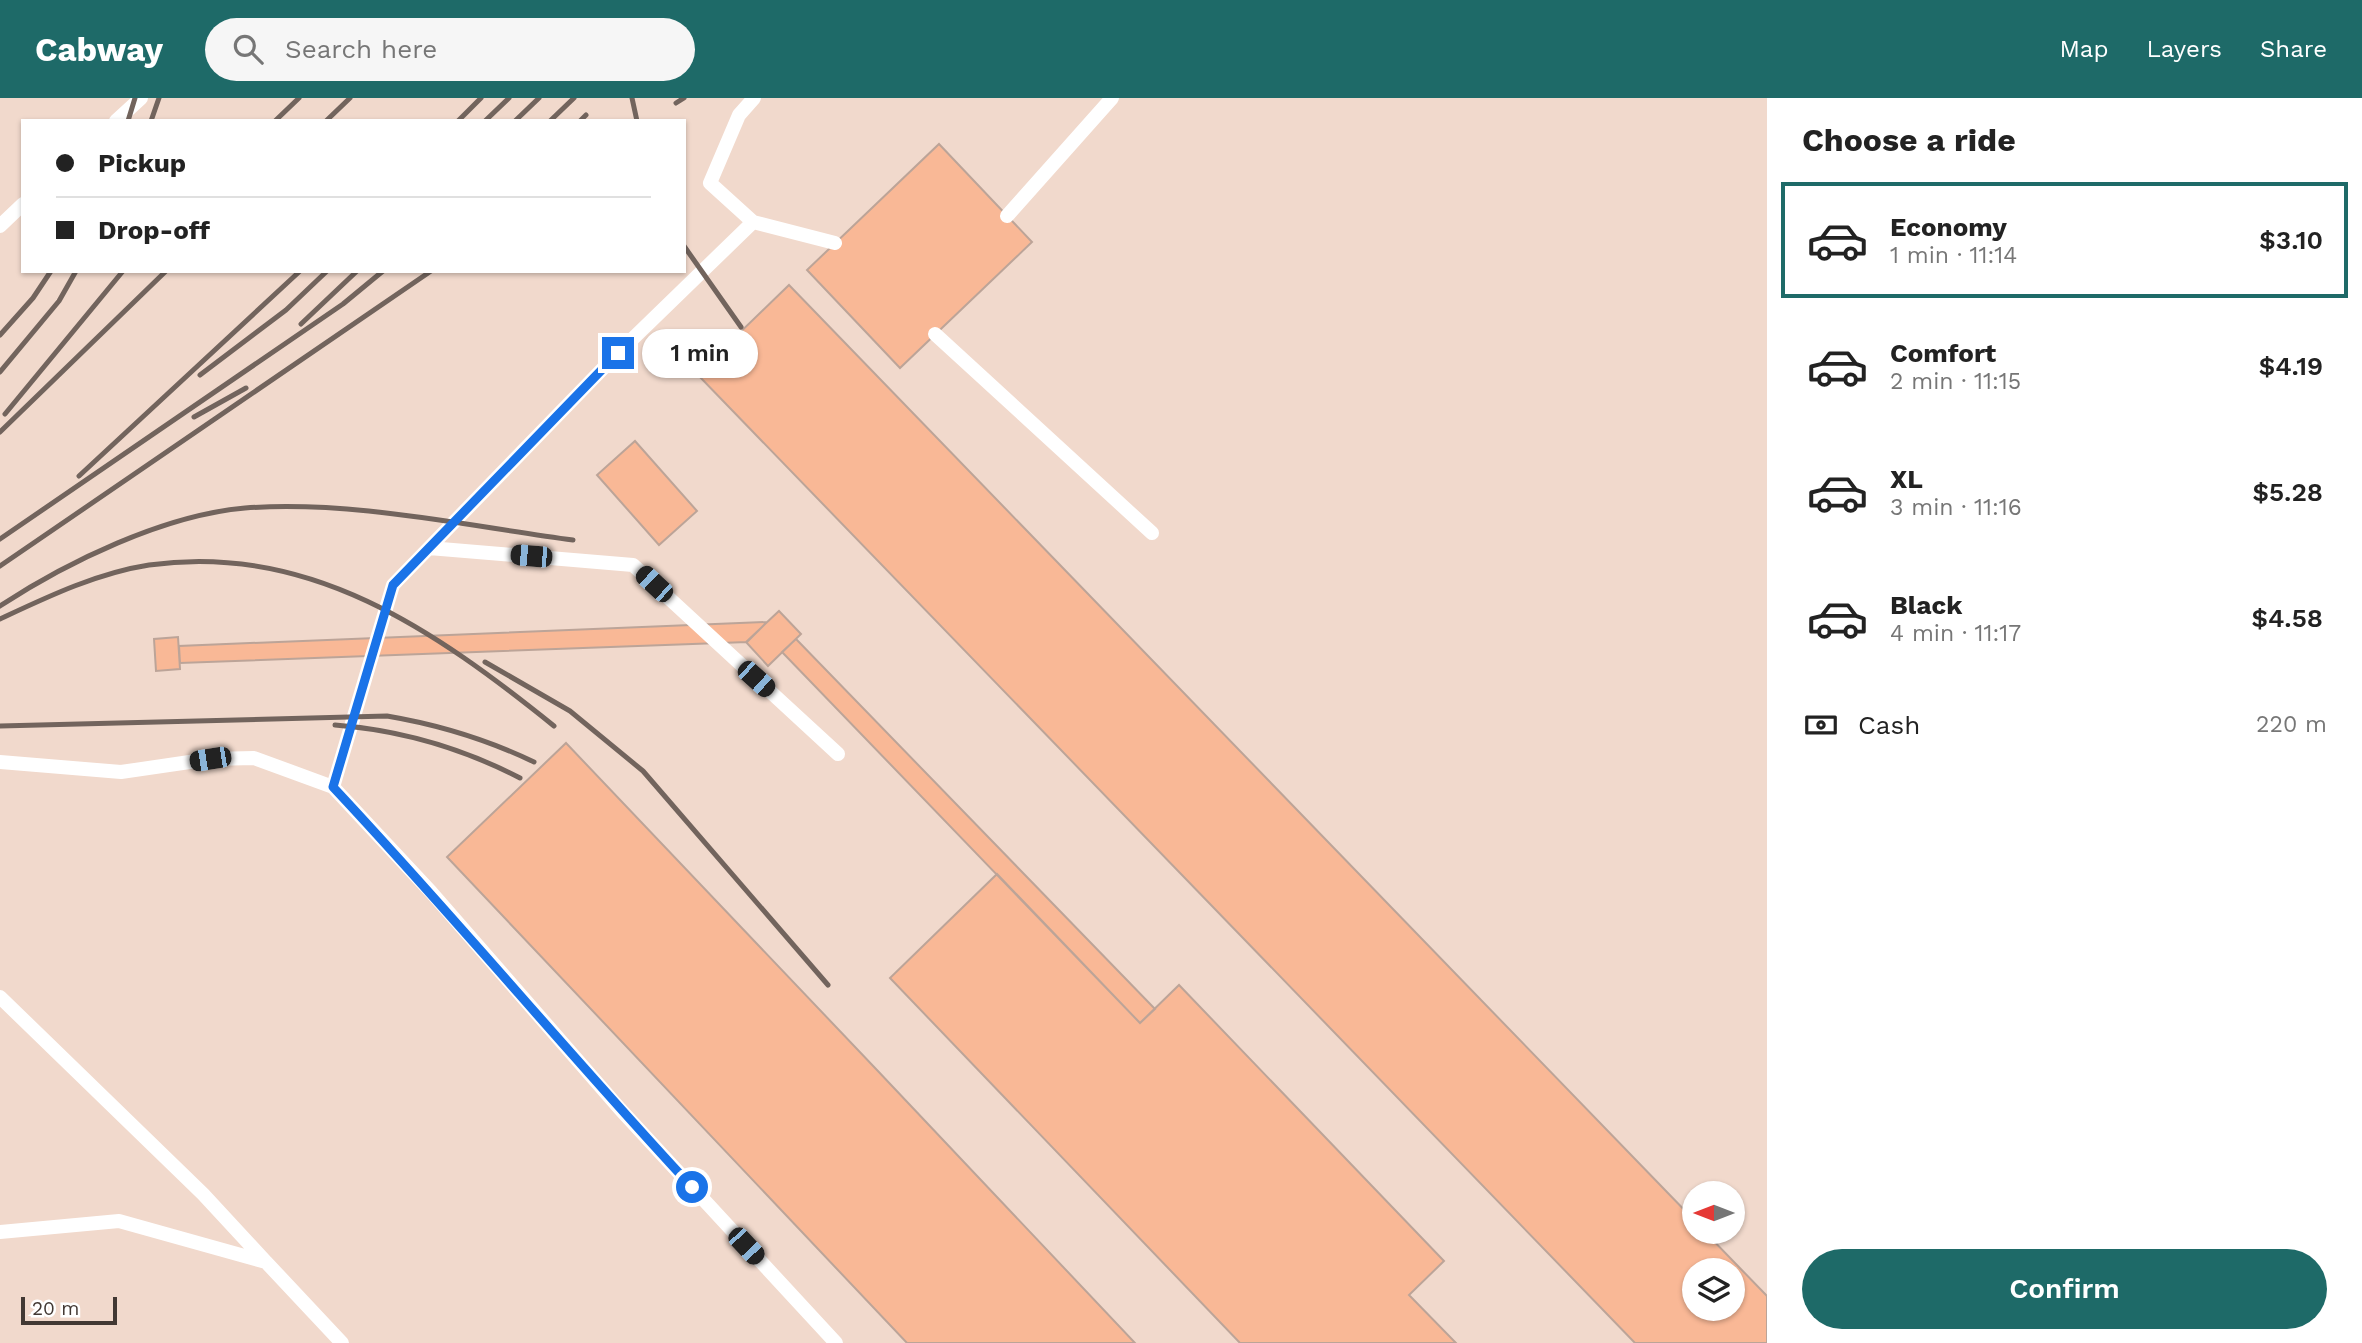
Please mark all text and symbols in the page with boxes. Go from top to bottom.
search box [205,18,695,81]
text: Cabway [35,30,163,69]
icon: search [229,30,267,68]
text: Search here [285,34,437,64]
text: Map [2060,35,2108,63]
text: Layers [2146,35,2222,63]
text: Share [2260,35,2327,63]
text: Choose a ride [1802,121,2016,159]
text: Pickup [98,148,186,178]
icon: car [1806,209,1869,272]
text: Economy [1890,212,2007,242]
text: Drop-off [98,215,210,245]
text: $3.10 [2259,225,2323,255]
text: 1 min · 11:14 [1890,242,2017,269]
callout: 1 min [642,328,758,378]
icon: car [1806,335,1869,398]
route end [602,337,634,369]
text: Comfort [1890,338,1996,368]
text: 1 min [670,340,730,367]
text: $4.19 [2259,351,2323,381]
text: 2 min · 11:15 [1890,368,2021,395]
icon: car [1806,461,1869,524]
text: XL [1890,464,1923,494]
text: $5.28 [2253,477,2323,507]
text: 3 min · 11:16 [1890,494,2022,521]
car [510,544,553,568]
car [632,562,677,606]
icon: car [1806,587,1869,650]
text: Black [1890,590,1962,620]
text: $4.58 [2252,603,2323,633]
text: 4 min · 11:17 [1890,620,2021,647]
car [734,657,779,701]
icon: cash [1802,706,1840,744]
text: Cash [1858,710,1920,740]
text: 220 m [2256,711,2327,738]
car [188,745,233,773]
route start [676,1171,708,1203]
north arrow [1682,1181,1745,1244]
map controls [1682,1181,1745,1321]
car [724,1223,769,1269]
button: Confirm [1802,1249,2327,1329]
button: layers [1682,1258,1745,1321]
scale bar [21,1294,117,1326]
text: 20 m [32,1297,79,1320]

